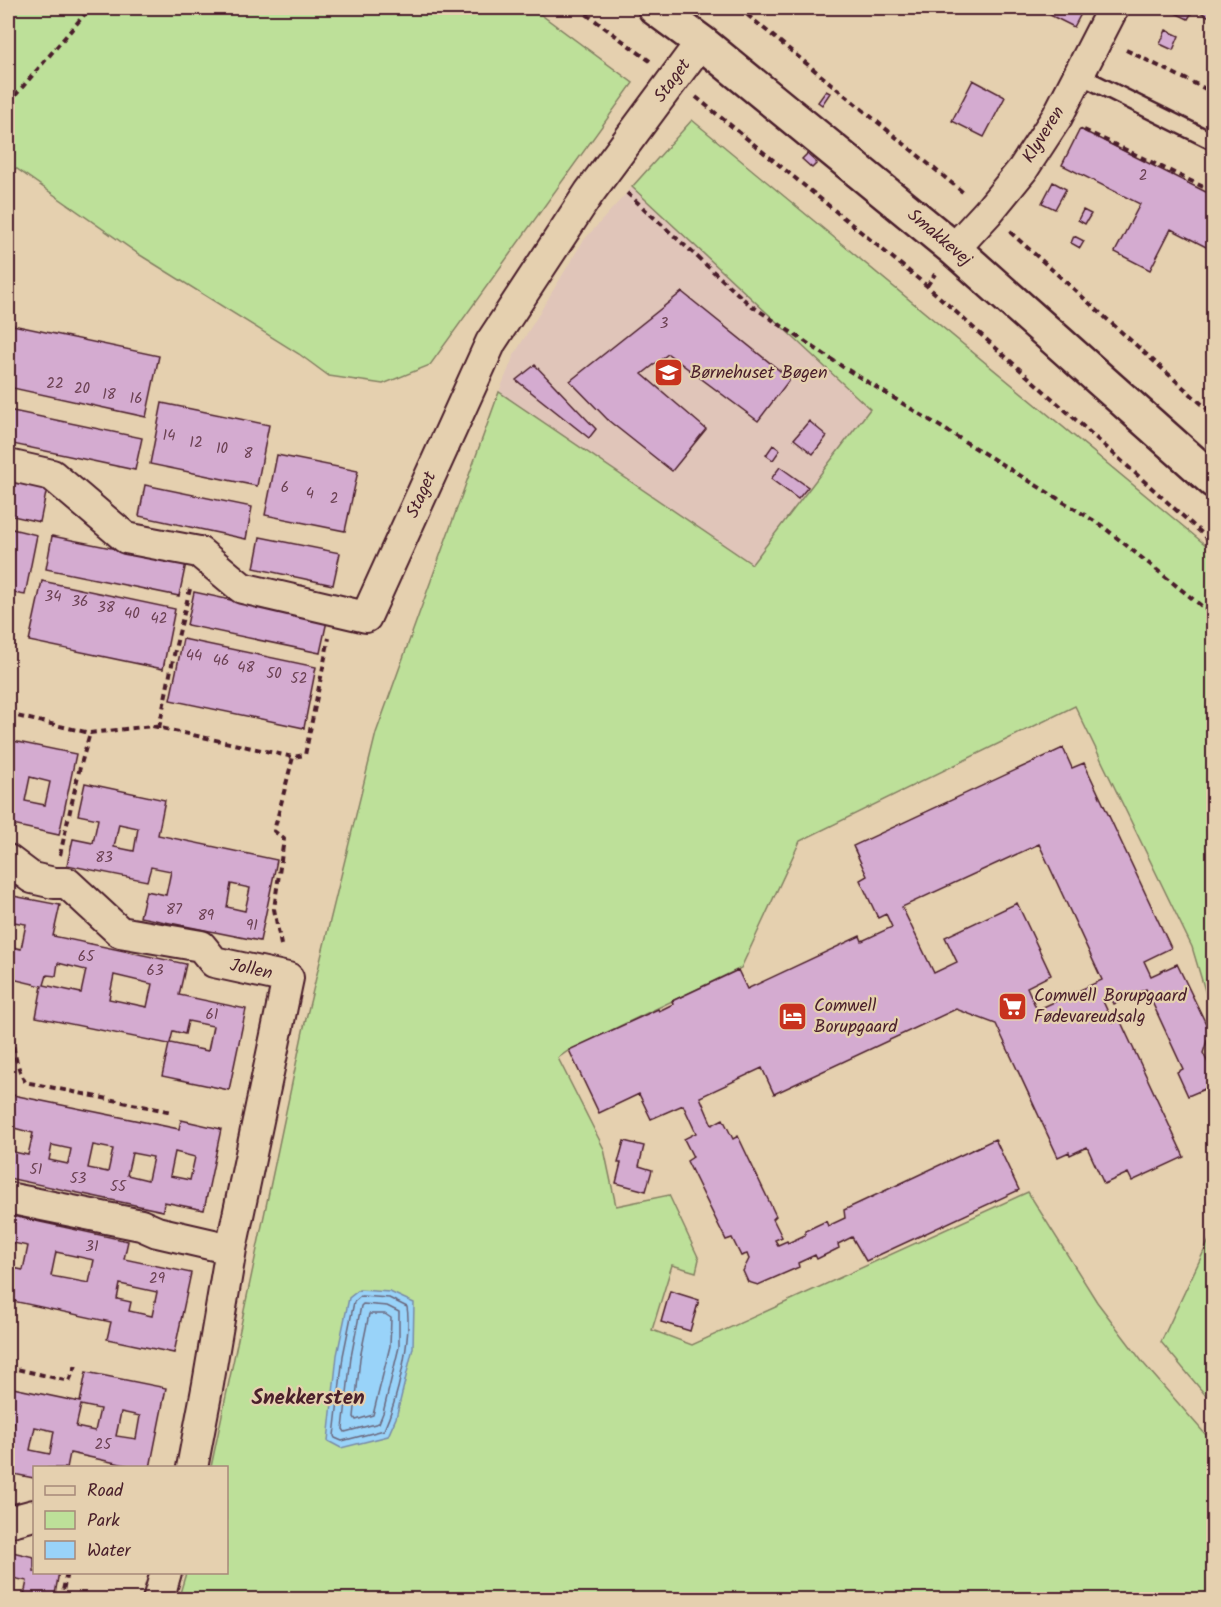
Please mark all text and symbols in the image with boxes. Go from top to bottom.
street label: Staget [647,52,700,109]
street label: Klyveren [1015,101,1073,169]
house number: 2 [1139,164,1147,188]
street label: Smakkevej [900,202,979,275]
house number: 3 [660,312,669,336]
school or university icon: Børnehuset Bøgen [653,357,685,389]
place label: Børnehuset Bøgen [690,359,828,388]
house number: 22 [46,372,64,396]
house number: 20 [74,377,91,401]
house number: 18 [102,383,117,407]
house number: 16 [129,387,143,411]
house number: 14 [163,424,175,448]
house number: 12 [189,431,203,455]
house number: 10 [216,437,229,461]
house number: 8 [243,442,253,466]
street label: Staget [399,466,446,523]
house number: 6 [281,476,289,500]
house number: 4 [306,482,314,506]
house number: 2 [330,487,338,511]
house number: 34 [45,585,61,609]
house number: 36 [72,590,88,614]
house number: 38 [97,596,116,620]
house number: 40 [124,602,140,626]
house number: 42 [151,607,167,631]
house number: 44 [186,644,202,668]
house number: 46 [213,649,229,673]
house number: 48 [237,656,256,680]
house number: 50 [266,662,282,686]
house number: 52 [291,667,307,691]
house number: 83 [95,846,113,870]
house number: 87 [166,898,183,922]
house number: 89 [198,904,215,928]
house number: 91 [246,914,258,938]
house number: 65 [78,945,95,969]
street label: Jollen [227,951,275,989]
house number: 63 [147,959,164,983]
place label: Comwell Borupgaard Fødevareudsalg [1034,982,1188,1032]
supermarket icon: Comwell Borupgaard Fødevareudsalg [997,990,1029,1022]
place label: Comwell Borupgaard [814,992,898,1042]
hotel icon: Comwell Borupgaard [777,1000,809,1032]
house number: 61 [205,1003,219,1027]
house number: 51 [30,1158,43,1182]
house number: 53 [70,1167,87,1191]
house number: 55 [110,1175,127,1199]
house number: 31 [85,1235,99,1259]
house number: 29 [149,1267,166,1291]
district label: Snekkersten [251,1382,365,1415]
house number: 25 [95,1433,112,1457]
legend [33,1466,228,1574]
text: Road [87,1477,124,1506]
text: Park [87,1507,120,1536]
text: Water [87,1537,132,1566]

